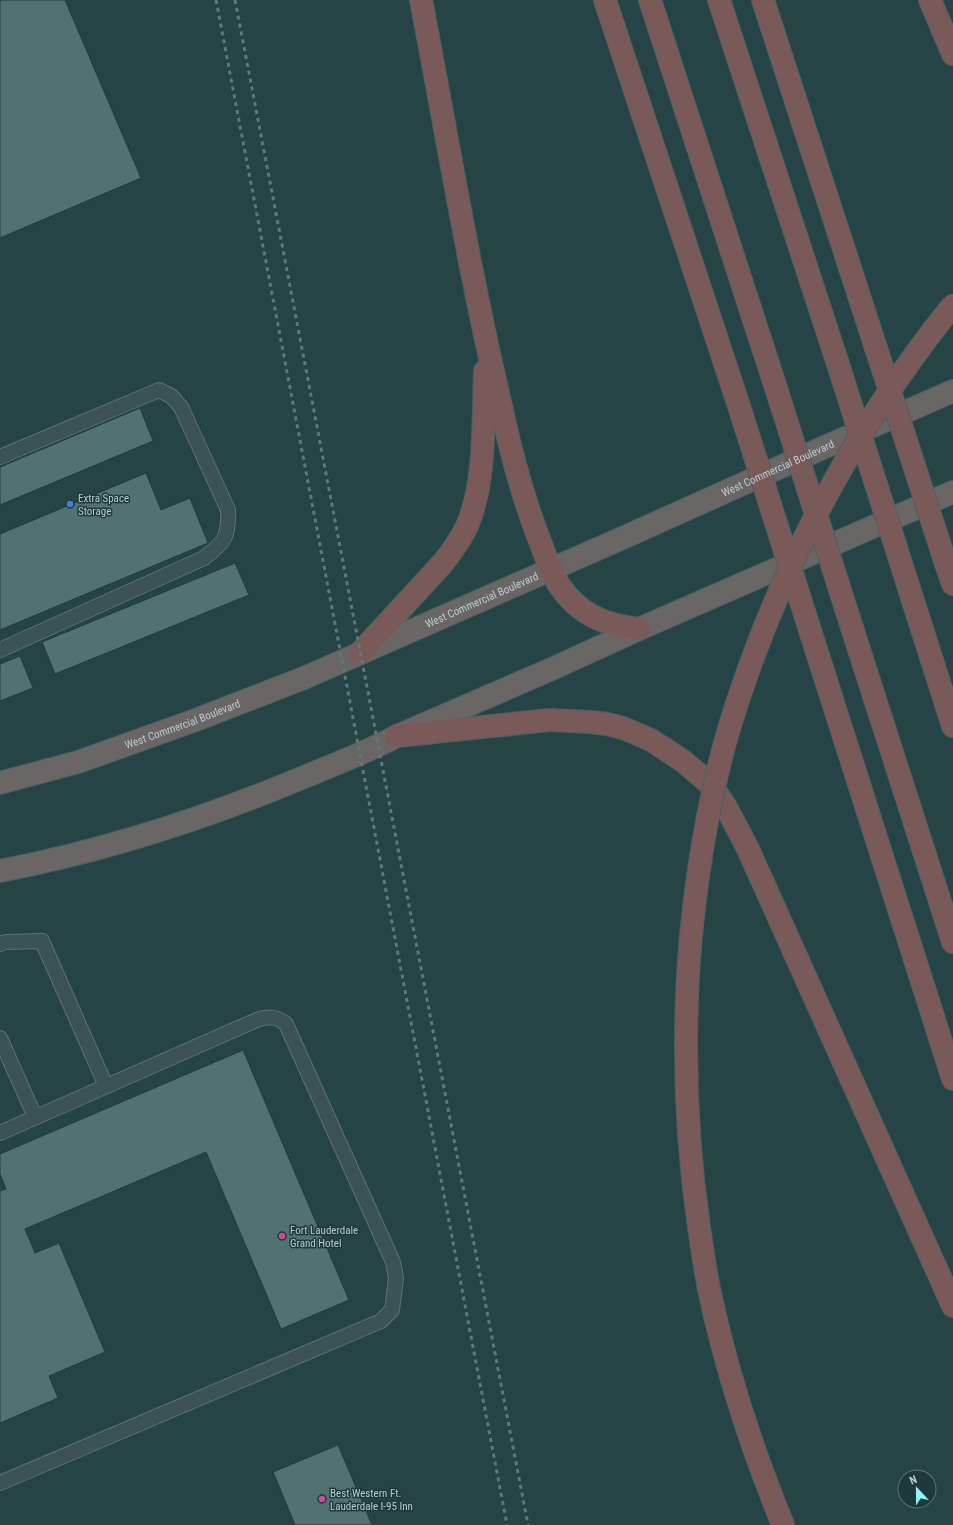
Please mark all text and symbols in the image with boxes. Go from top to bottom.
street label: West Commercial Boulevard [720,438,836,500]
place label: Extra Space Storage [78,492,129,518]
marker: Extra Space Storage [65,499,75,509]
street label: West Commercial Boulevard [423,570,540,631]
street label: West Commercial Boulevard [123,697,242,752]
place label: Fort Lauderdale Grand Hotel [290,1224,358,1250]
marker: Fort Lauderdale Grand Hotel [277,1231,287,1241]
north arrow [897,1469,937,1509]
text: N [908,1473,919,1487]
place label: Best Western Ft. Lauderdale I-95 Inn [330,1487,413,1513]
marker: Best Western Ft. Lauderdale I-95 Inn [317,1494,327,1504]

